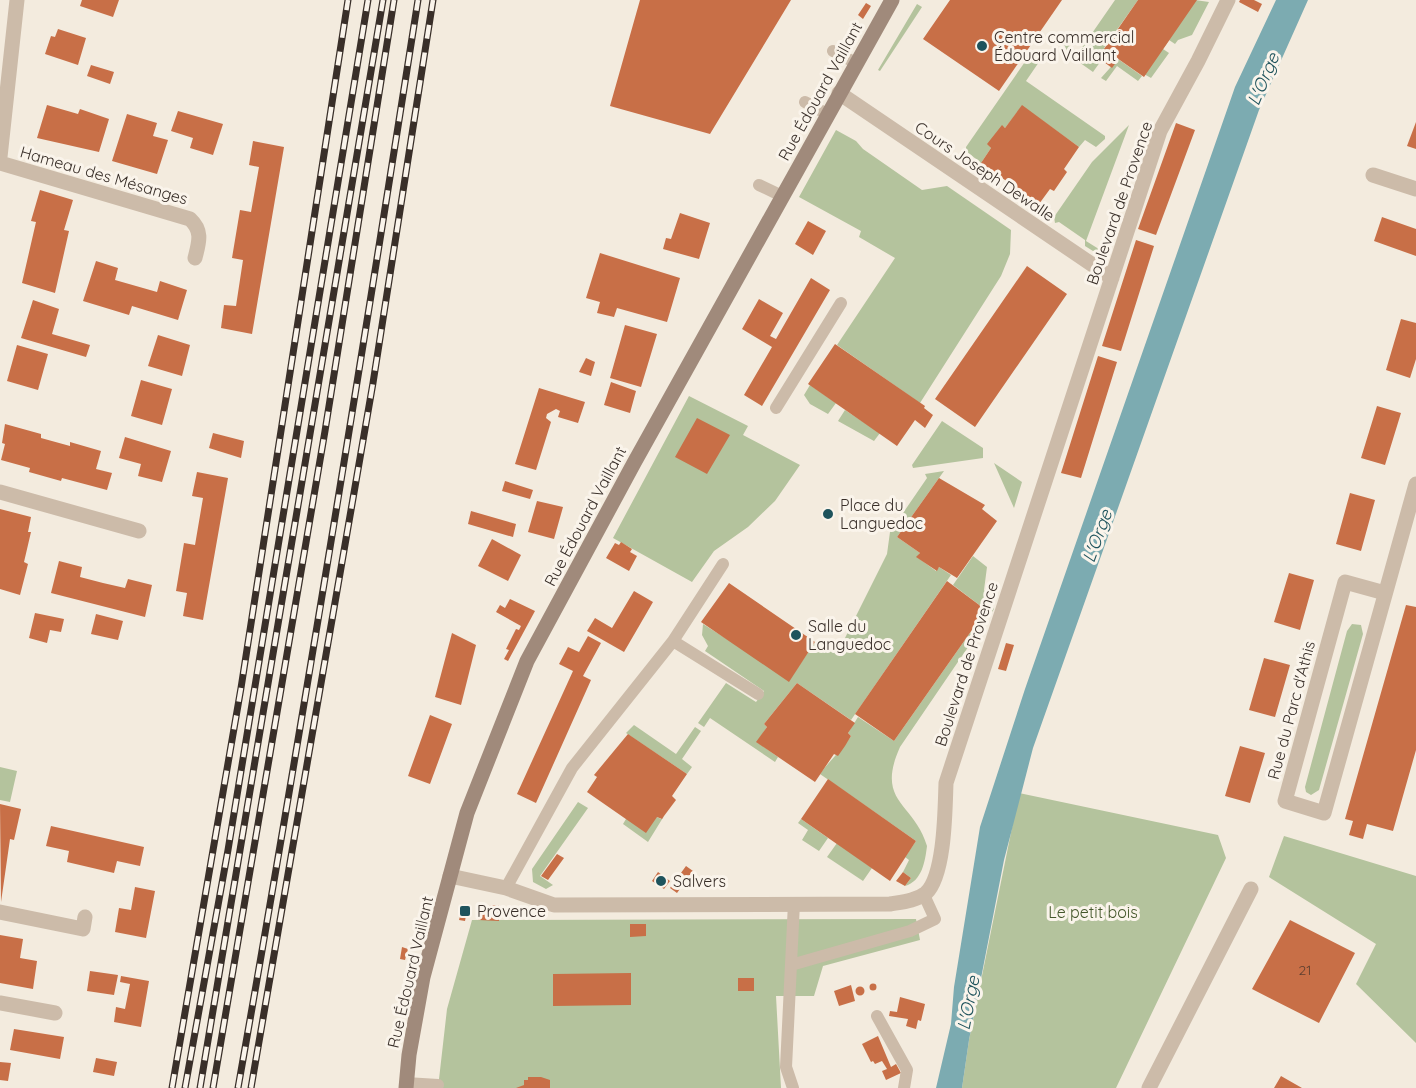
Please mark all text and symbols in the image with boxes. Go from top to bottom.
street label: Rue Édouard Vaillant [774,18,866,164]
place label: Centre commercial Édouard Vaillant [994,27,1134,65]
marker: Centre commercial Édouard Vaillant [975,39,989,53]
water label: L'Orge [1242,49,1285,109]
street label: Cours Joseph Dewalle [911,117,1059,225]
street label: Boulevard de Provence [1082,119,1156,287]
street label: Hameau des Mésanges [18,141,190,209]
street label: Rue Édouard Vaillant [540,443,630,589]
place label: Place du Languedoc [840,495,923,533]
water label: L'Orge [1077,506,1117,566]
marker: Place du Languedoc [821,507,835,521]
street label: Boulevard de Provence [930,579,1002,749]
place label: Salle du Languedoc [808,616,891,654]
marker: Salle du Languedoc [789,628,803,642]
street label: Rue du Parc d'Athis [1263,639,1319,781]
place label: Salvers [673,871,726,891]
marker: Salvers [654,874,668,888]
street label: Rue Édouard Vaillant [383,894,437,1050]
place label: Provence [477,901,546,921]
park label: Le petit bois [1048,902,1138,922]
marker: Provence [458,904,472,918]
house number: 21 [1299,961,1311,979]
water label: L'Orge [952,973,985,1032]

